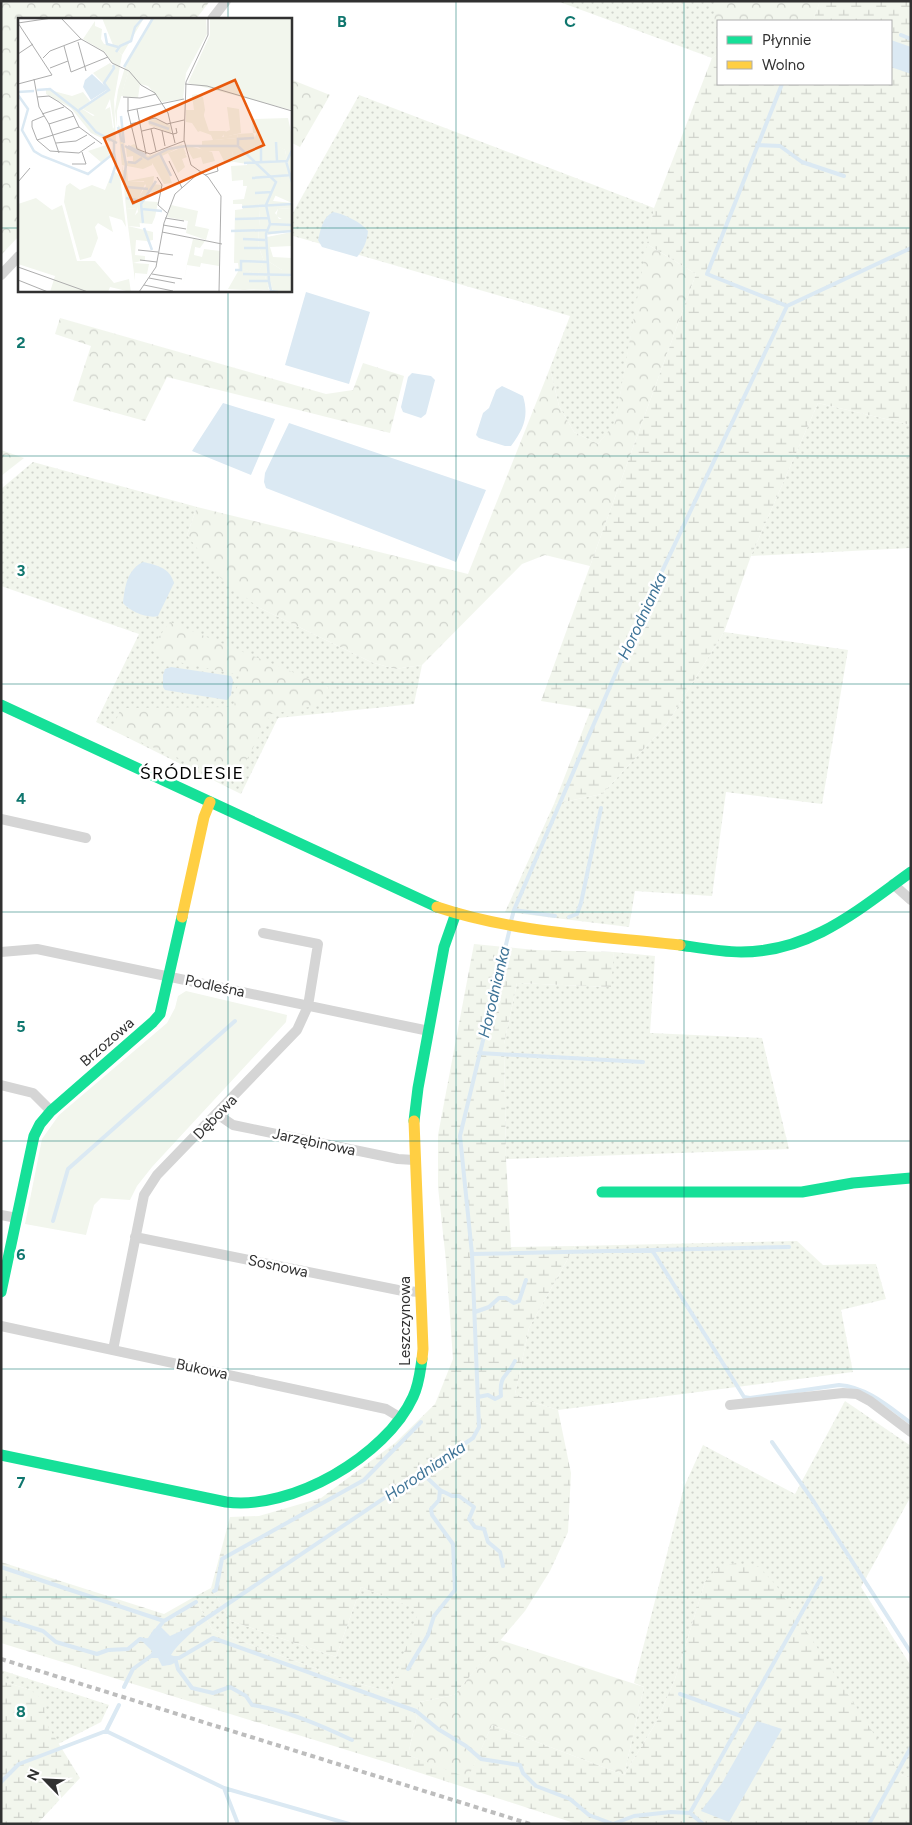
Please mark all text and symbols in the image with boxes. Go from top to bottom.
text: B [337,12,347,31]
text: C [564,12,576,31]
inset map [18,18,291,291]
legend [717,20,892,85]
text: Płynnie [762,31,811,49]
text: Wolno [762,56,805,74]
text: 2 [16,333,26,352]
text: 3 [17,561,26,580]
water label: Horodnianka [614,570,670,662]
district label: ŚRÓDLESIE [140,762,244,784]
text: 4 [16,789,26,808]
water label: Horodnianka [474,944,514,1040]
street label: Podleśna [183,971,247,1001]
street label: Brzozowa [76,1014,138,1070]
text: 5 [16,1017,26,1036]
street label: Dębowa [189,1091,241,1143]
street label: Jarzębinowa [271,1124,357,1160]
text: 6 [16,1245,26,1264]
street label: Sosnowa [246,1251,310,1281]
street label: Leszczynowa [396,1276,414,1366]
street label: Bukowa [175,1355,229,1383]
water label: Horodnianka [381,1437,469,1505]
text: 7 [17,1473,26,1492]
text: 8 [16,1702,26,1721]
north arrow [20,1755,70,1805]
text: N [24,1767,44,1783]

